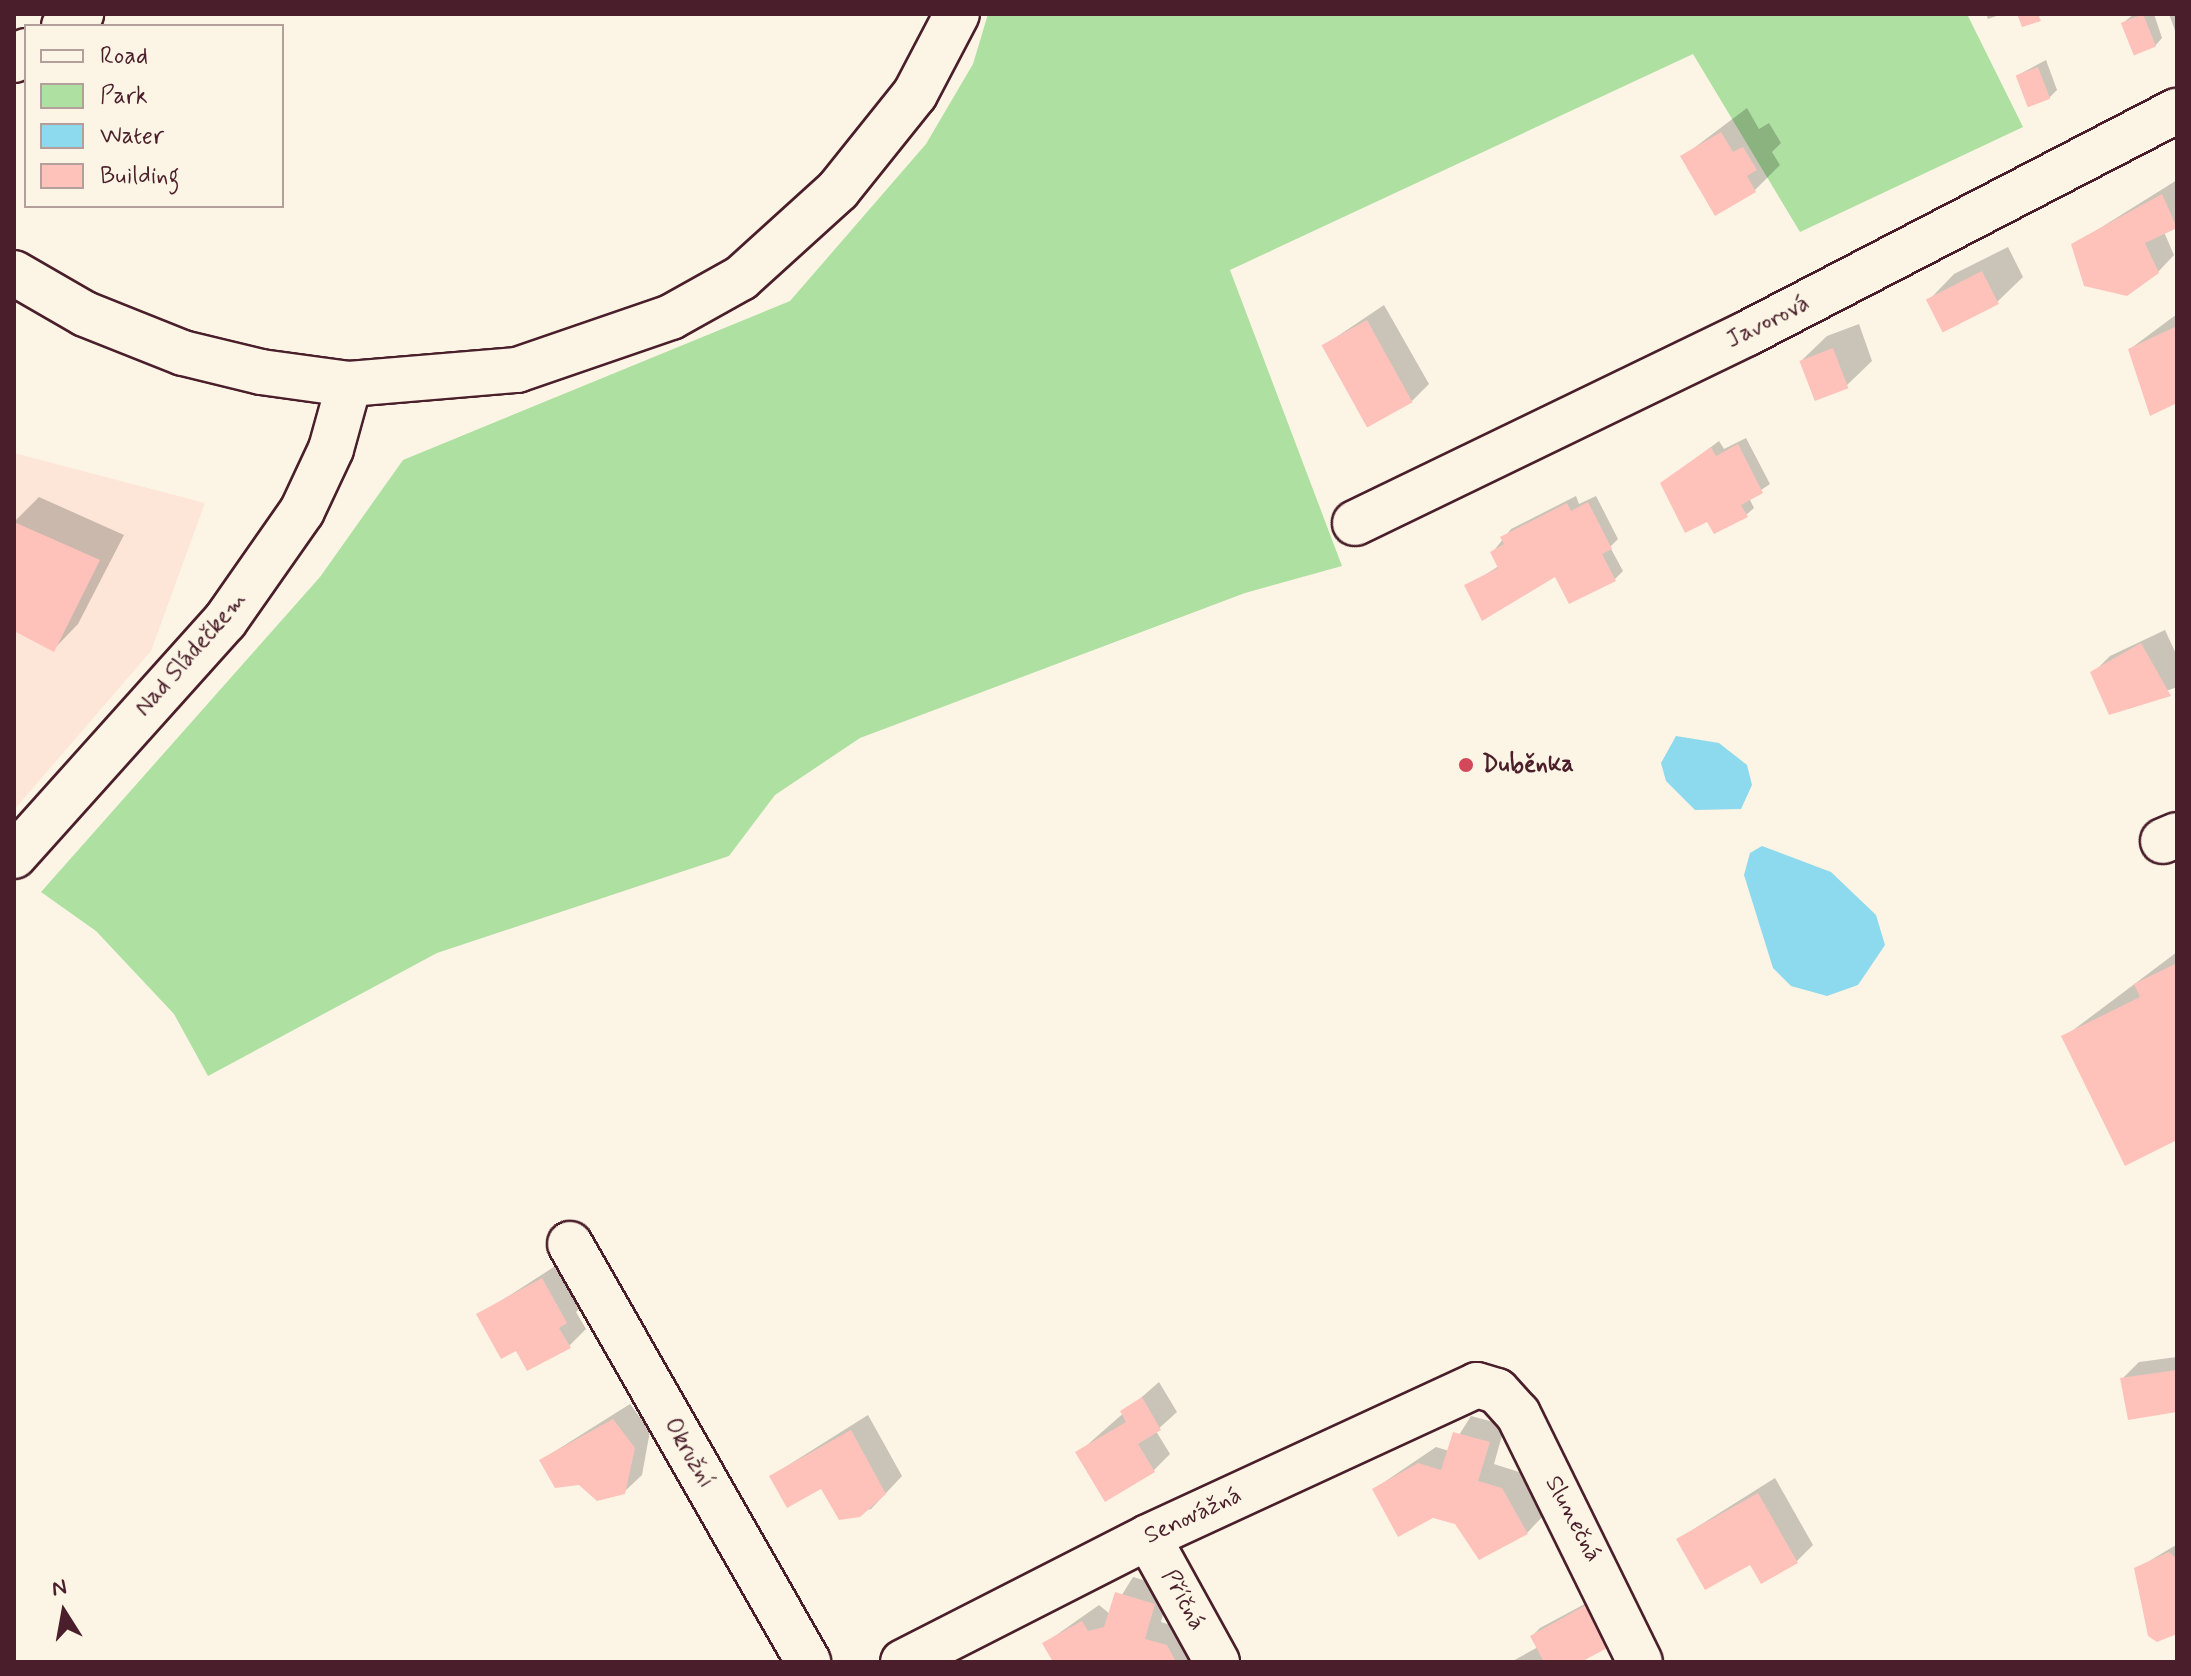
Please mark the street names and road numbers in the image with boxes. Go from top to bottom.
street label: Javorová [1722,289,1814,355]
street label: Nad Sládečkem [129,586,253,722]
street label: Okružní [657,1413,721,1493]
street label: Slunečná [1538,1471,1608,1567]
street label: Senovážná [1140,1481,1246,1551]
street label: Příčná [1155,1565,1211,1635]

